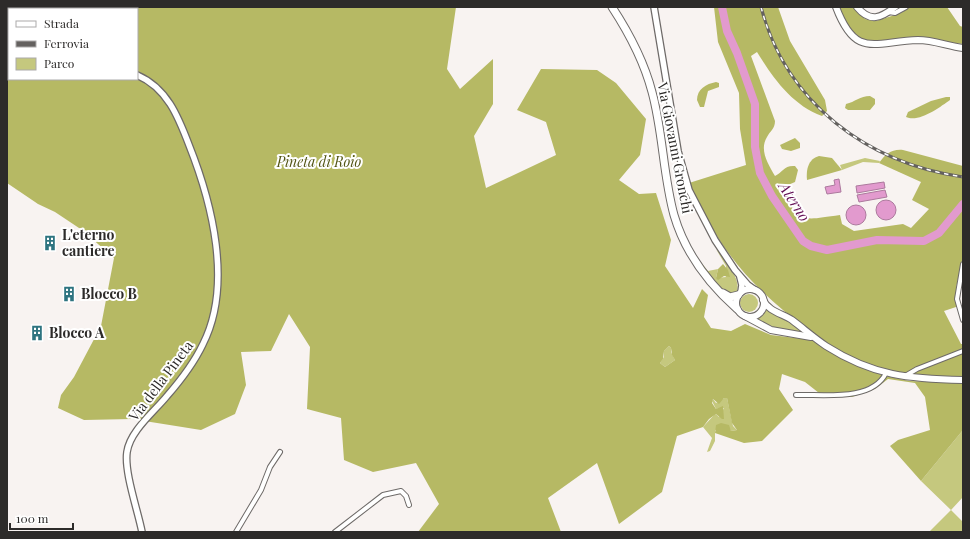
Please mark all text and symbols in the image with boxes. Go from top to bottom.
legend [8,8,138,80]
text: Strada [44,15,79,31]
text: Ferrovia [44,35,89,51]
text: Parco [44,55,75,71]
street label: Via Giovanni Gronchi [653,80,698,215]
park label: Pineta di Roio [276,152,362,171]
water label: Aterno [774,176,815,225]
place label: L'eterno cantiere [62,225,115,260]
building icon: L'eterno cantiere [41,234,59,252]
place label: Blocco B [81,284,137,303]
building icon: Blocco B [60,285,78,303]
place label: Blocco A [49,323,105,342]
building icon: Blocco A [28,324,46,342]
street label: Via della Pineta [124,337,197,426]
scale bar [10,505,73,531]
text: 100 m [16,510,49,526]

